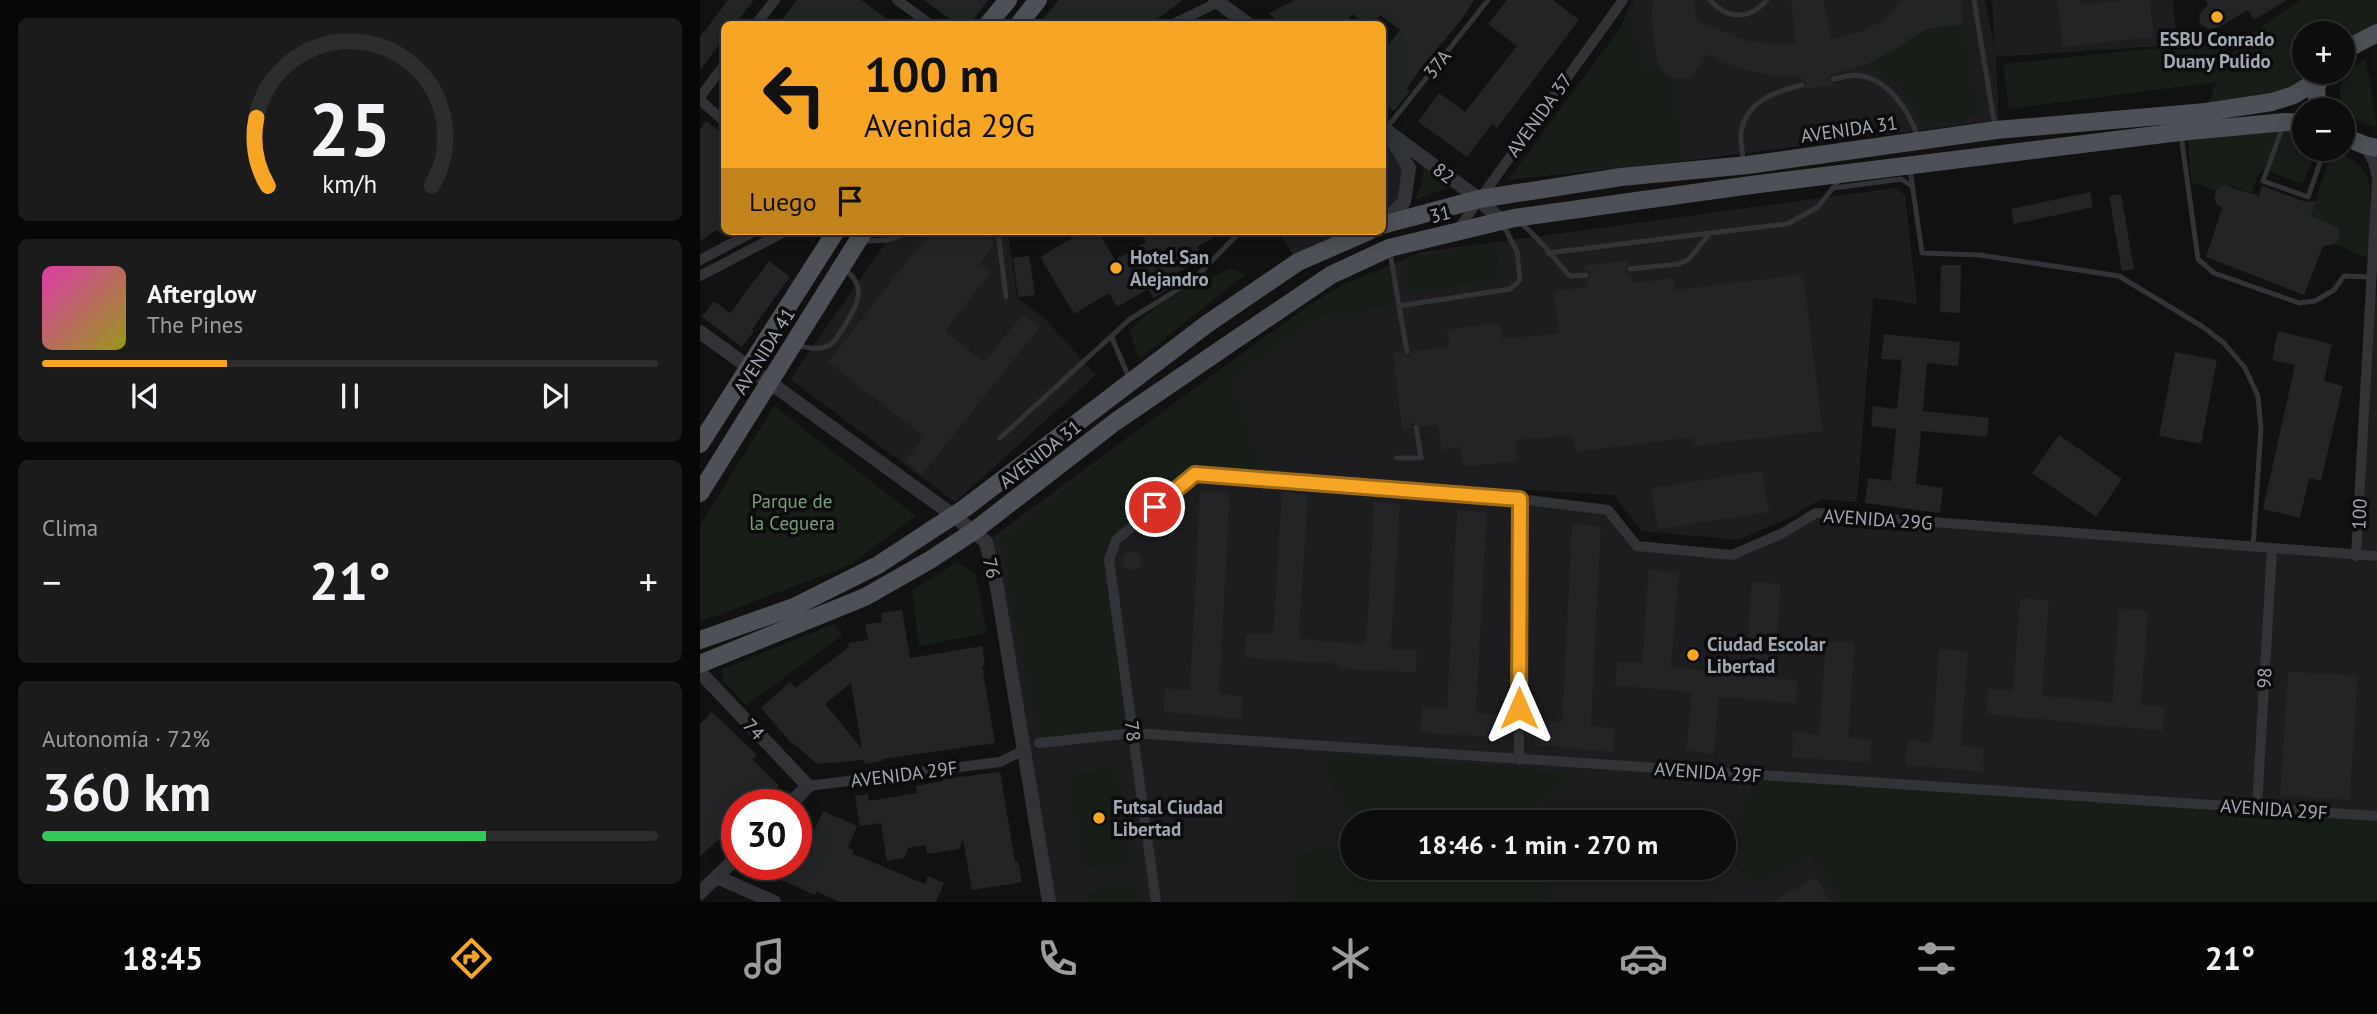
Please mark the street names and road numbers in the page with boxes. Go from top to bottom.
street label: 37A [1418,45,1456,83]
street label: AVENIDA 37 [1501,68,1577,162]
street label: AVENIDA 31 [1799,110,1899,148]
street label: 82 [1429,157,1459,189]
street label: 31 [1427,200,1453,228]
street label: AVENIDA 41 [728,303,800,399]
street label: AVENIDA 31 [994,414,1086,494]
street label: 100 [2346,498,2372,530]
street label: AVENIDA 29G [1823,503,1933,535]
street label: 76 [978,555,1006,581]
street label: 98 [2251,667,2277,689]
street label: 74 [738,713,770,745]
street label: 78 [1120,719,1146,743]
street label: AVENIDA 29F [849,756,959,792]
street label: AVENIDA 29F [1654,756,1762,788]
street label: AVENIDA 29F [2220,793,2328,825]

